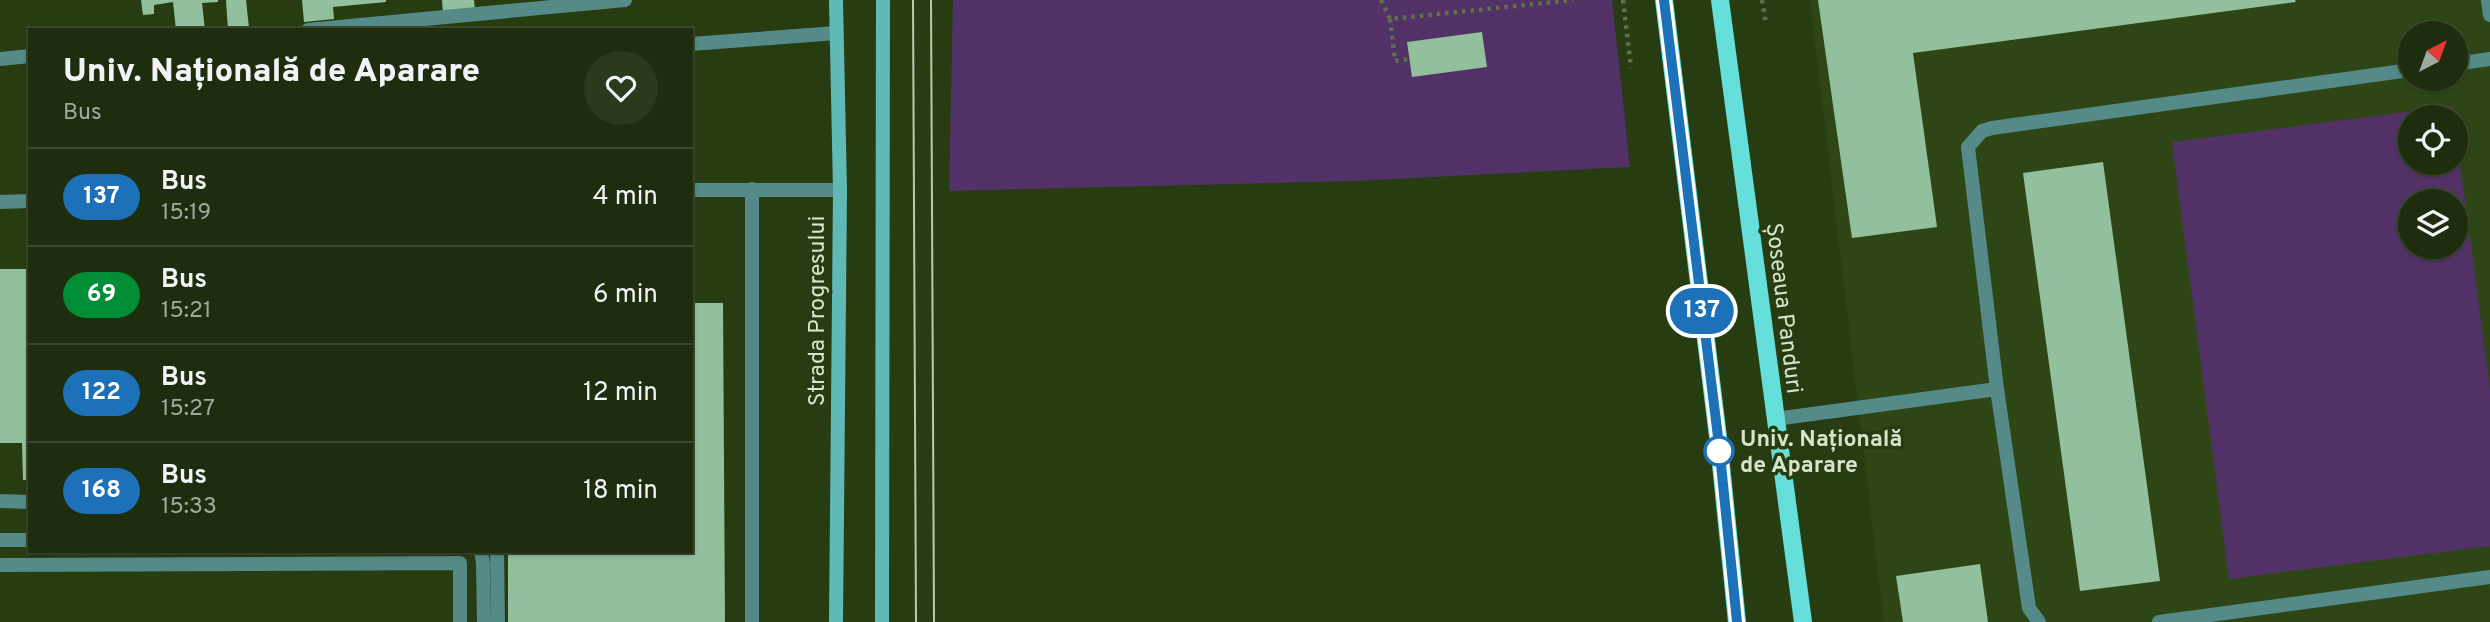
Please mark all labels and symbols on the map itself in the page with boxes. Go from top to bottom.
north arrow [2398,21,2468,91]
street label: Strada Progresului [804,216,833,406]
street label: Șoseaua Panduri [1758,221,1807,395]
line badge: 137 [1662,288,1742,334]
place label: Univ. Națională de Aparare [1740,426,1902,481]
marker: Univ. Națională de Aparare [1704,436,1734,466]

